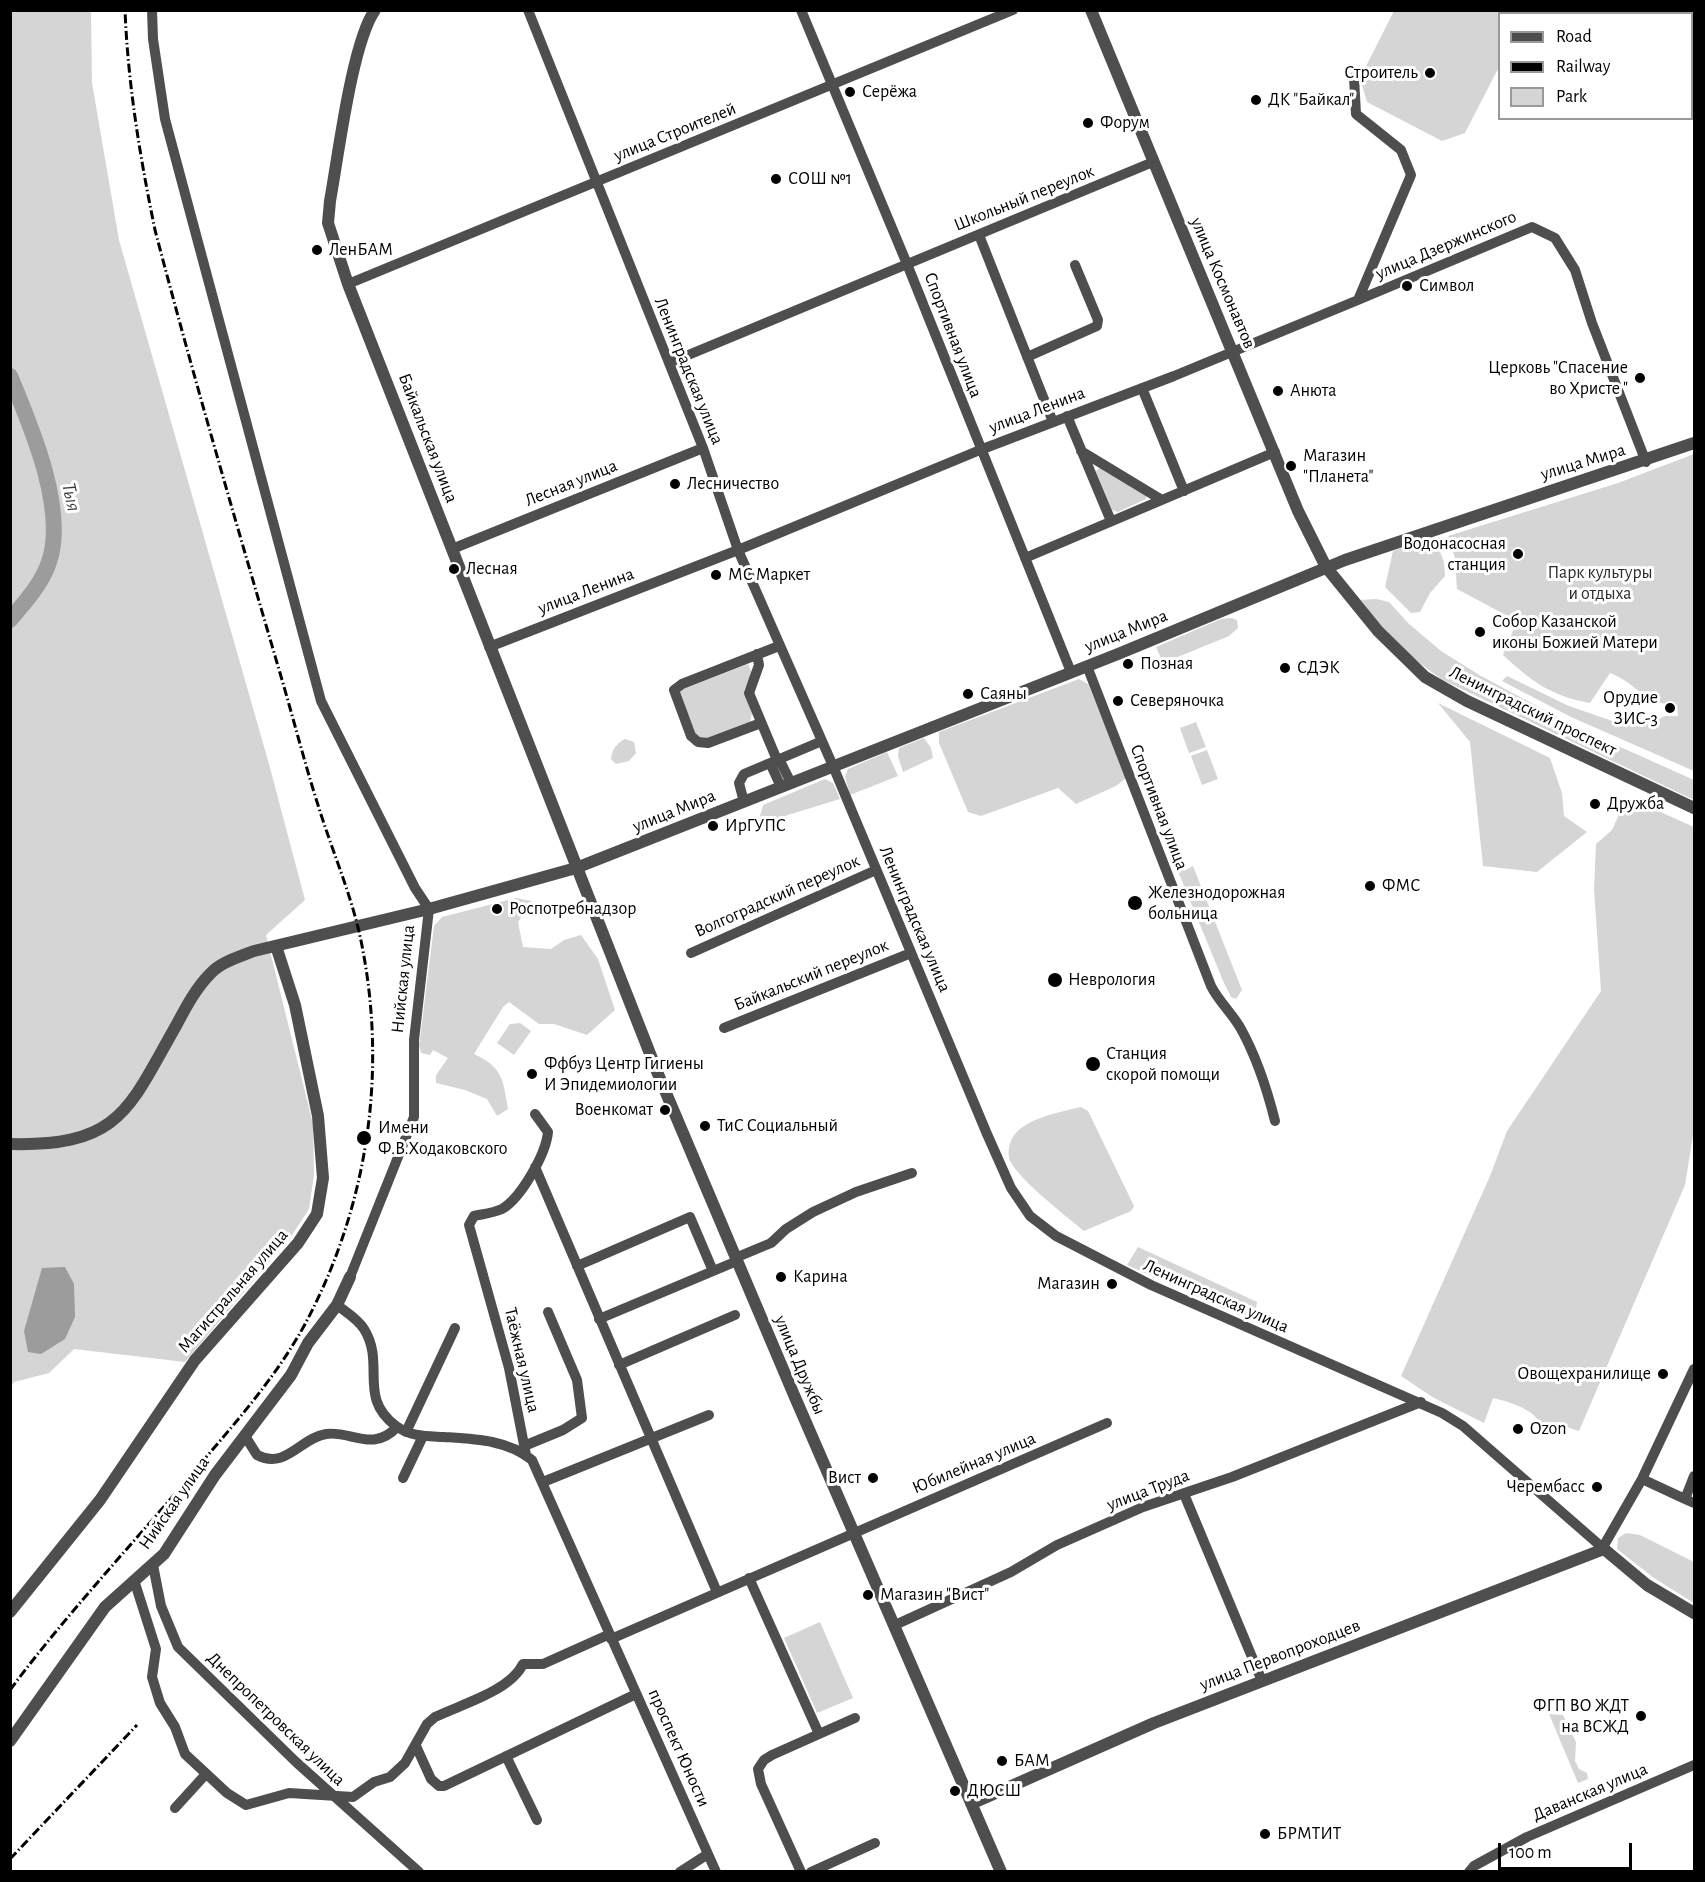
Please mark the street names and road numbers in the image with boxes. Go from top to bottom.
street label: улица Строителей [611,98,739,166]
street label: Школьный переулок [951,160,1097,236]
street label: улица Дзержинского [1372,206,1520,284]
street label: улица Космонавтов [1186,214,1260,352]
street label: Спортивная улица [919,269,987,401]
street label: Ленинградская улица [650,294,728,448]
street label: Байкальская улица [393,370,463,506]
street label: улица Ленина [986,382,1088,438]
street label: улица Мира [1538,439,1628,485]
street label: Лесная улица [522,455,620,511]
street label: улица Ленина [535,563,637,619]
street label: улица Мира [1081,605,1171,657]
street label: Ленинградский проспект [1446,661,1620,761]
street label: Спортивная улица [1125,741,1193,873]
street label: улица Мира [629,785,719,837]
street label: Ленинградская улица [874,843,956,995]
street label: Волгоградский переулок [691,850,863,942]
street label: Нийская улица [387,924,419,1034]
street label: Байкальский переулок [731,934,891,1016]
street label: Магистральная улица [173,1225,293,1357]
street label: Ленинградская улица [1140,1254,1292,1338]
street label: Таёжная улица [499,1305,545,1415]
street label: улица Дружбы [769,1312,831,1418]
street label: Юбилейная улица [909,1427,1039,1499]
street label: Нийская улица [134,1452,214,1554]
street label: улица Труда [1104,1464,1192,1516]
street label: улица Первопроходцев [1197,1614,1363,1696]
street label: Днепропетровская улица [202,1647,350,1791]
street label: проспект Юности [643,1686,715,1810]
street label: Даванская улица [1529,1758,1651,1826]

